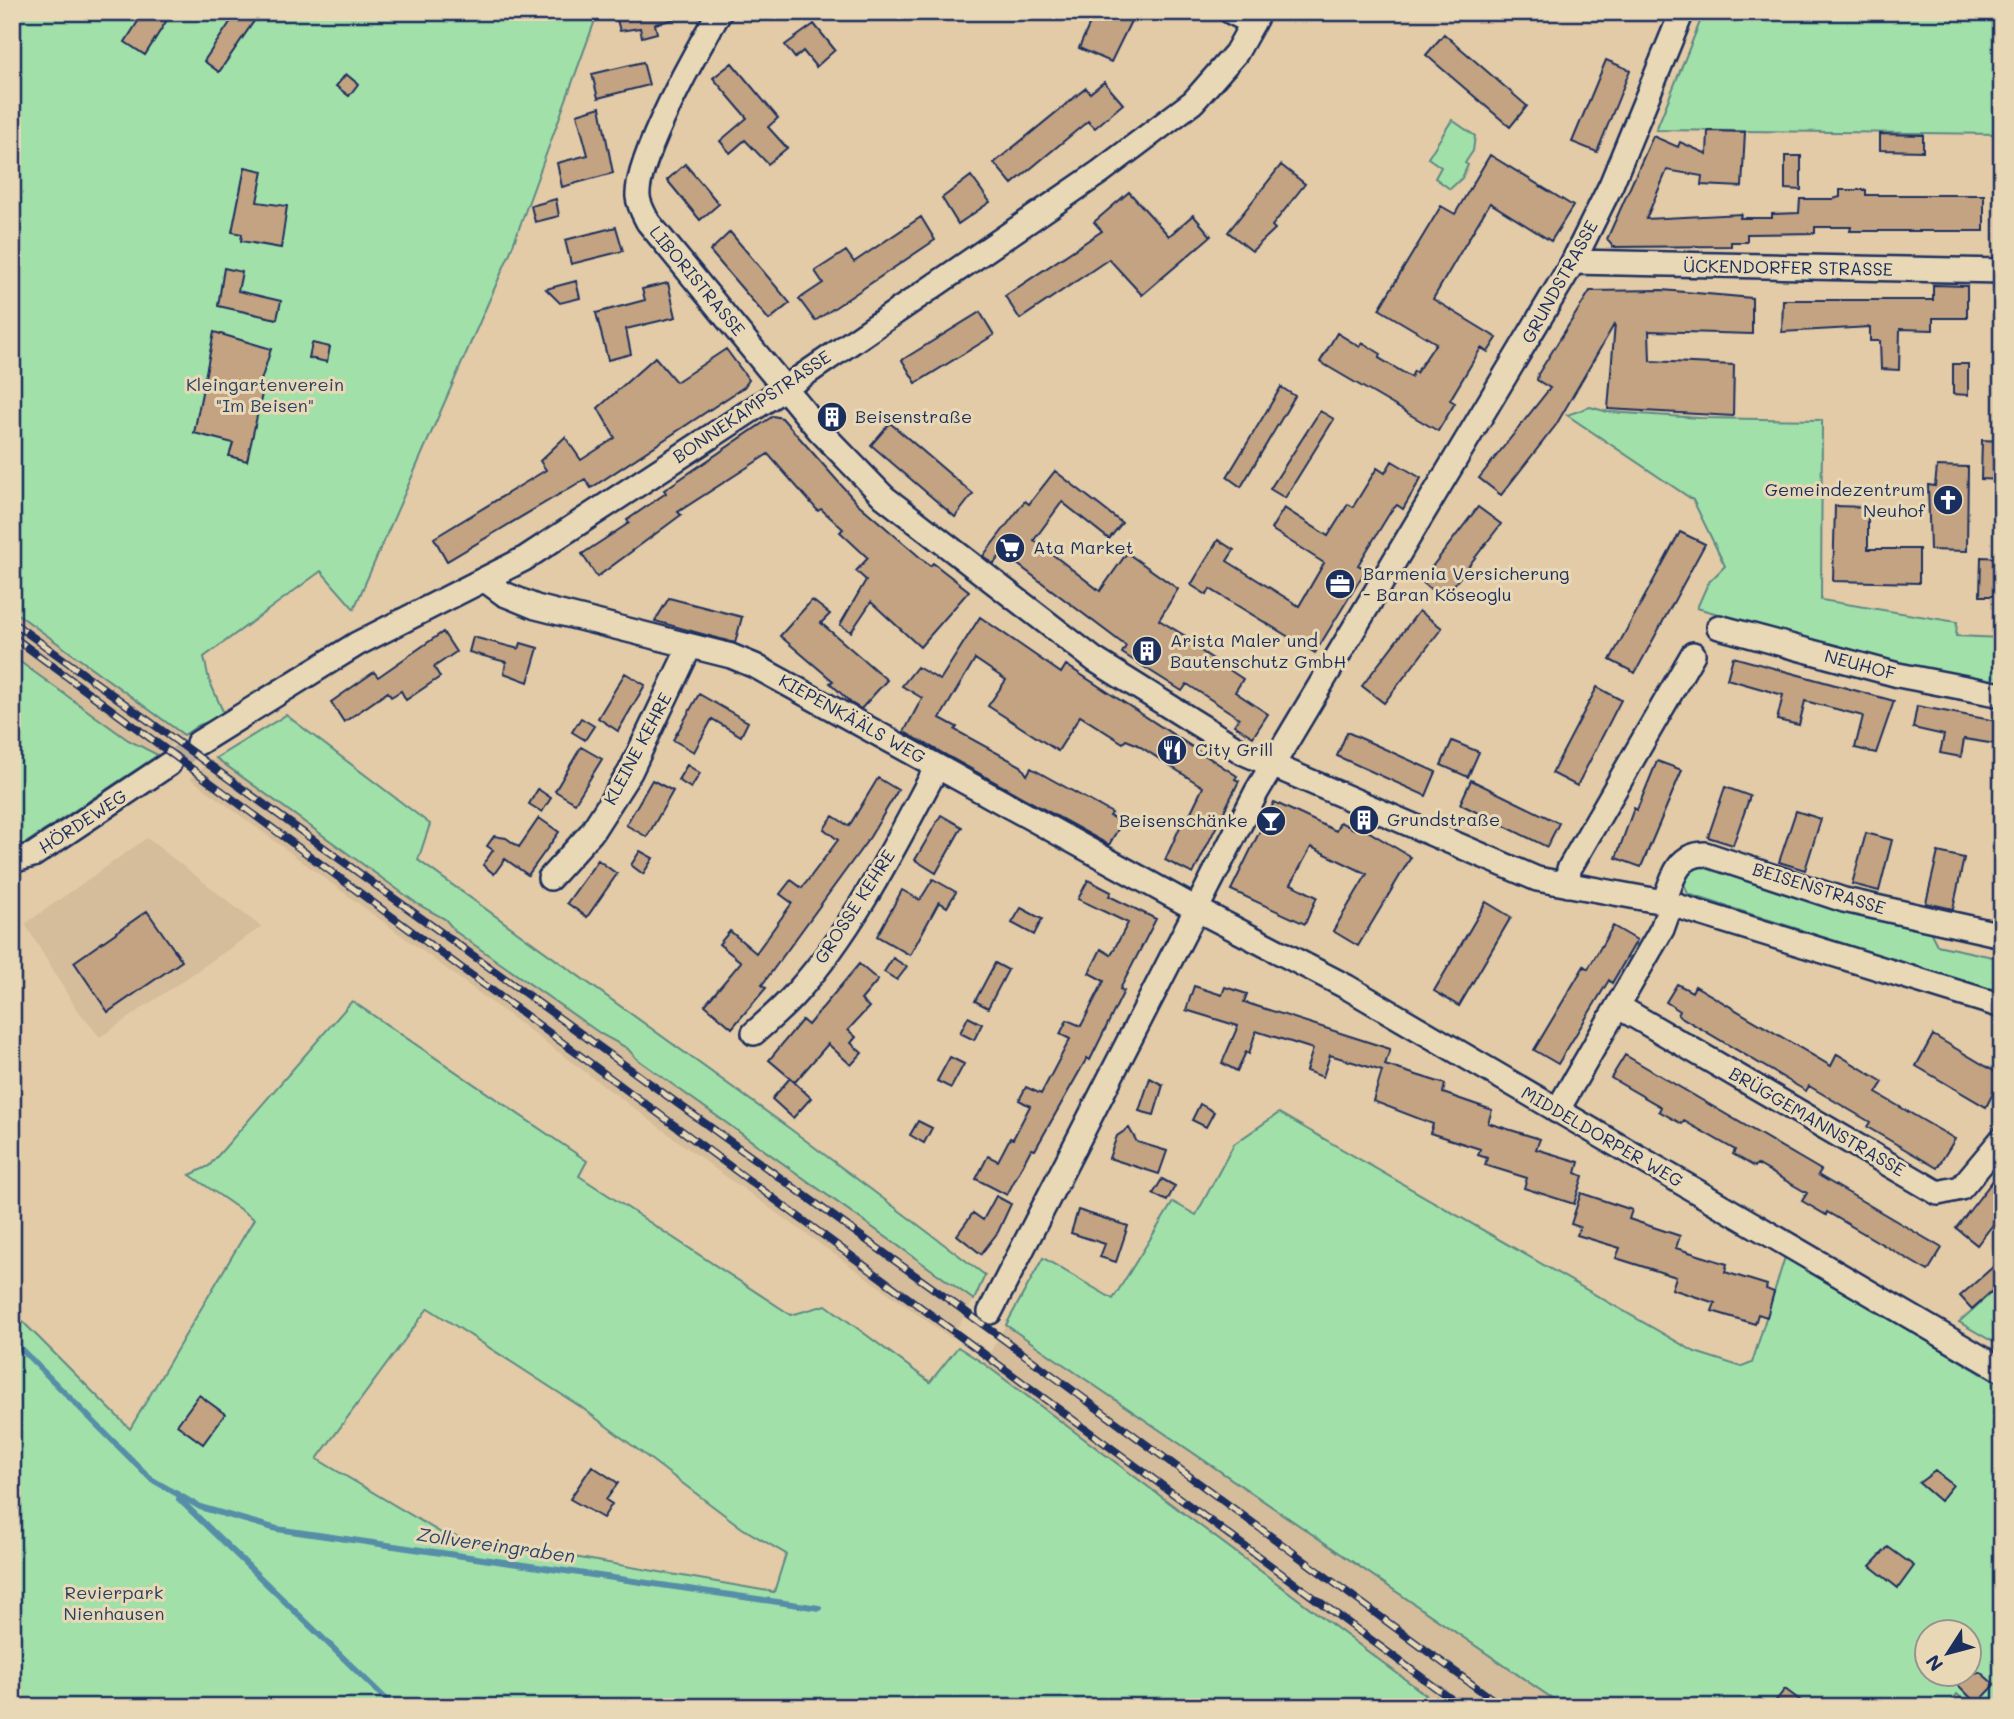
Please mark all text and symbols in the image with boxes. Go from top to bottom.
street label: GRUNDSTRASSE [1515,216,1603,347]
street label: LIBORISTRASSE [645,220,751,341]
street label: ÜCKENDORFER STRASSE [1683,253,1893,281]
street label: BONNEKAMPSTRASSE [668,344,835,468]
park label: Kleingartenverein "Im Beisen" [186,372,344,417]
building icon: Beisenstraße [815,400,849,434]
place label: Beisenstraße [855,404,972,428]
place label: Gemeindezentrum Neuhof [1765,477,1926,522]
church icon: Gemeindezentrum Neuhof [1931,483,1965,517]
supermarket icon: Ata Market [993,531,1027,565]
place label: Ata Market [1033,535,1134,559]
place label: Barmenia Versicherung - Baran Köseoglu [1363,561,1570,606]
office icon: Barmenia Versicherung - Baran Köseoglu [1323,567,1357,601]
place label: Arista Maler und Bautenschutz GmbH [1170,628,1346,673]
building icon: Arista Maler und Bautenschutz GmbH [1130,634,1164,668]
street label: NEUHOF [1822,643,1899,685]
street label: KIEPENKÄÄLS WEG [775,668,930,768]
street label: KLEINE KEHRE [597,688,677,809]
restaurant icon: City Grill [1155,733,1189,767]
place label: City Grill [1195,737,1273,761]
street label: HÖRDEWEG [34,784,131,859]
building icon: Grundstraße [1347,803,1381,837]
bar icon: Beisenschänke [1254,804,1288,838]
place label: Grundstraße [1387,807,1500,831]
place label: Beisenschänke [1119,808,1248,832]
street label: GROSSE KEHRE [808,845,900,968]
street label: BEISENSTRASSE [1750,856,1889,920]
street label: BRÜGGEMANNSTRASSE [1725,1061,1910,1181]
street label: MIDDELDORPER WEG [1517,1080,1688,1192]
water label: Zollvereingraben [415,1521,577,1568]
park label: Revierpark Nienhausen [64,1580,164,1625]
north arrow [1912,1618,1982,1688]
text: N [1919,1650,1948,1676]

